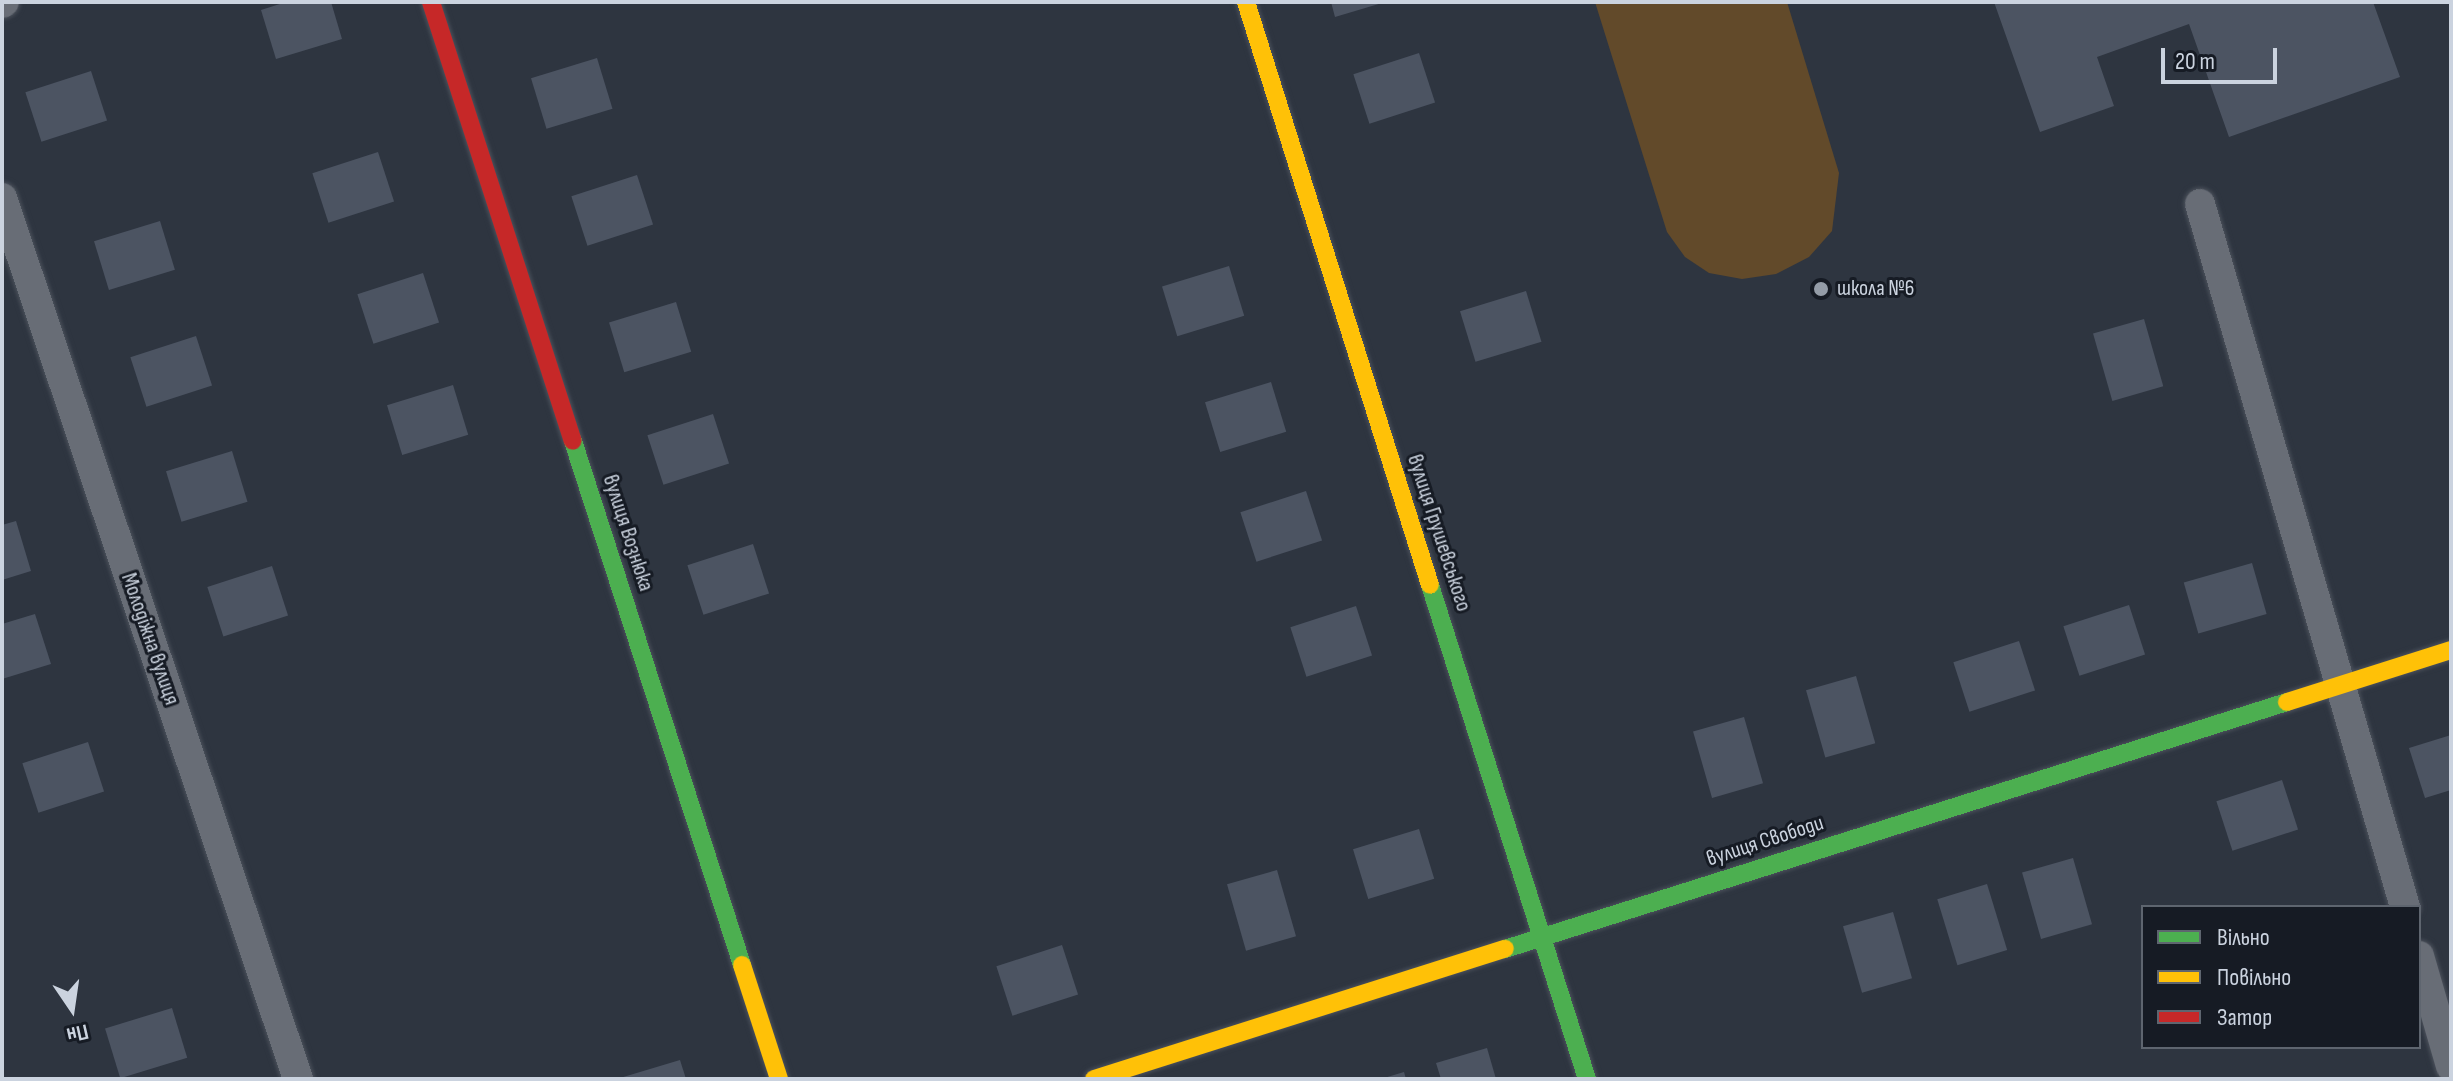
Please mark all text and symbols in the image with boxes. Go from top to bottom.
scale bar [2165,32,2281,82]
text: 20 m [2175,47,2215,76]
place label: школа №6 [1837,276,1914,302]
marker: школа №6 [1812,280,1830,298]
street label: вулиця Грушевського [1401,451,1477,615]
street label: вулиця Вознюка [597,471,659,595]
street label: Молодіжна вулиця [115,570,185,708]
street label: вулиця Свободи [1703,810,1827,872]
legend [2141,905,2421,1049]
text: Вільно [2217,923,2270,952]
text: Повільно [2217,963,2291,992]
north arrow [32,969,112,1049]
text: Затор [2217,1003,2272,1032]
text: Пн [64,1017,91,1048]

